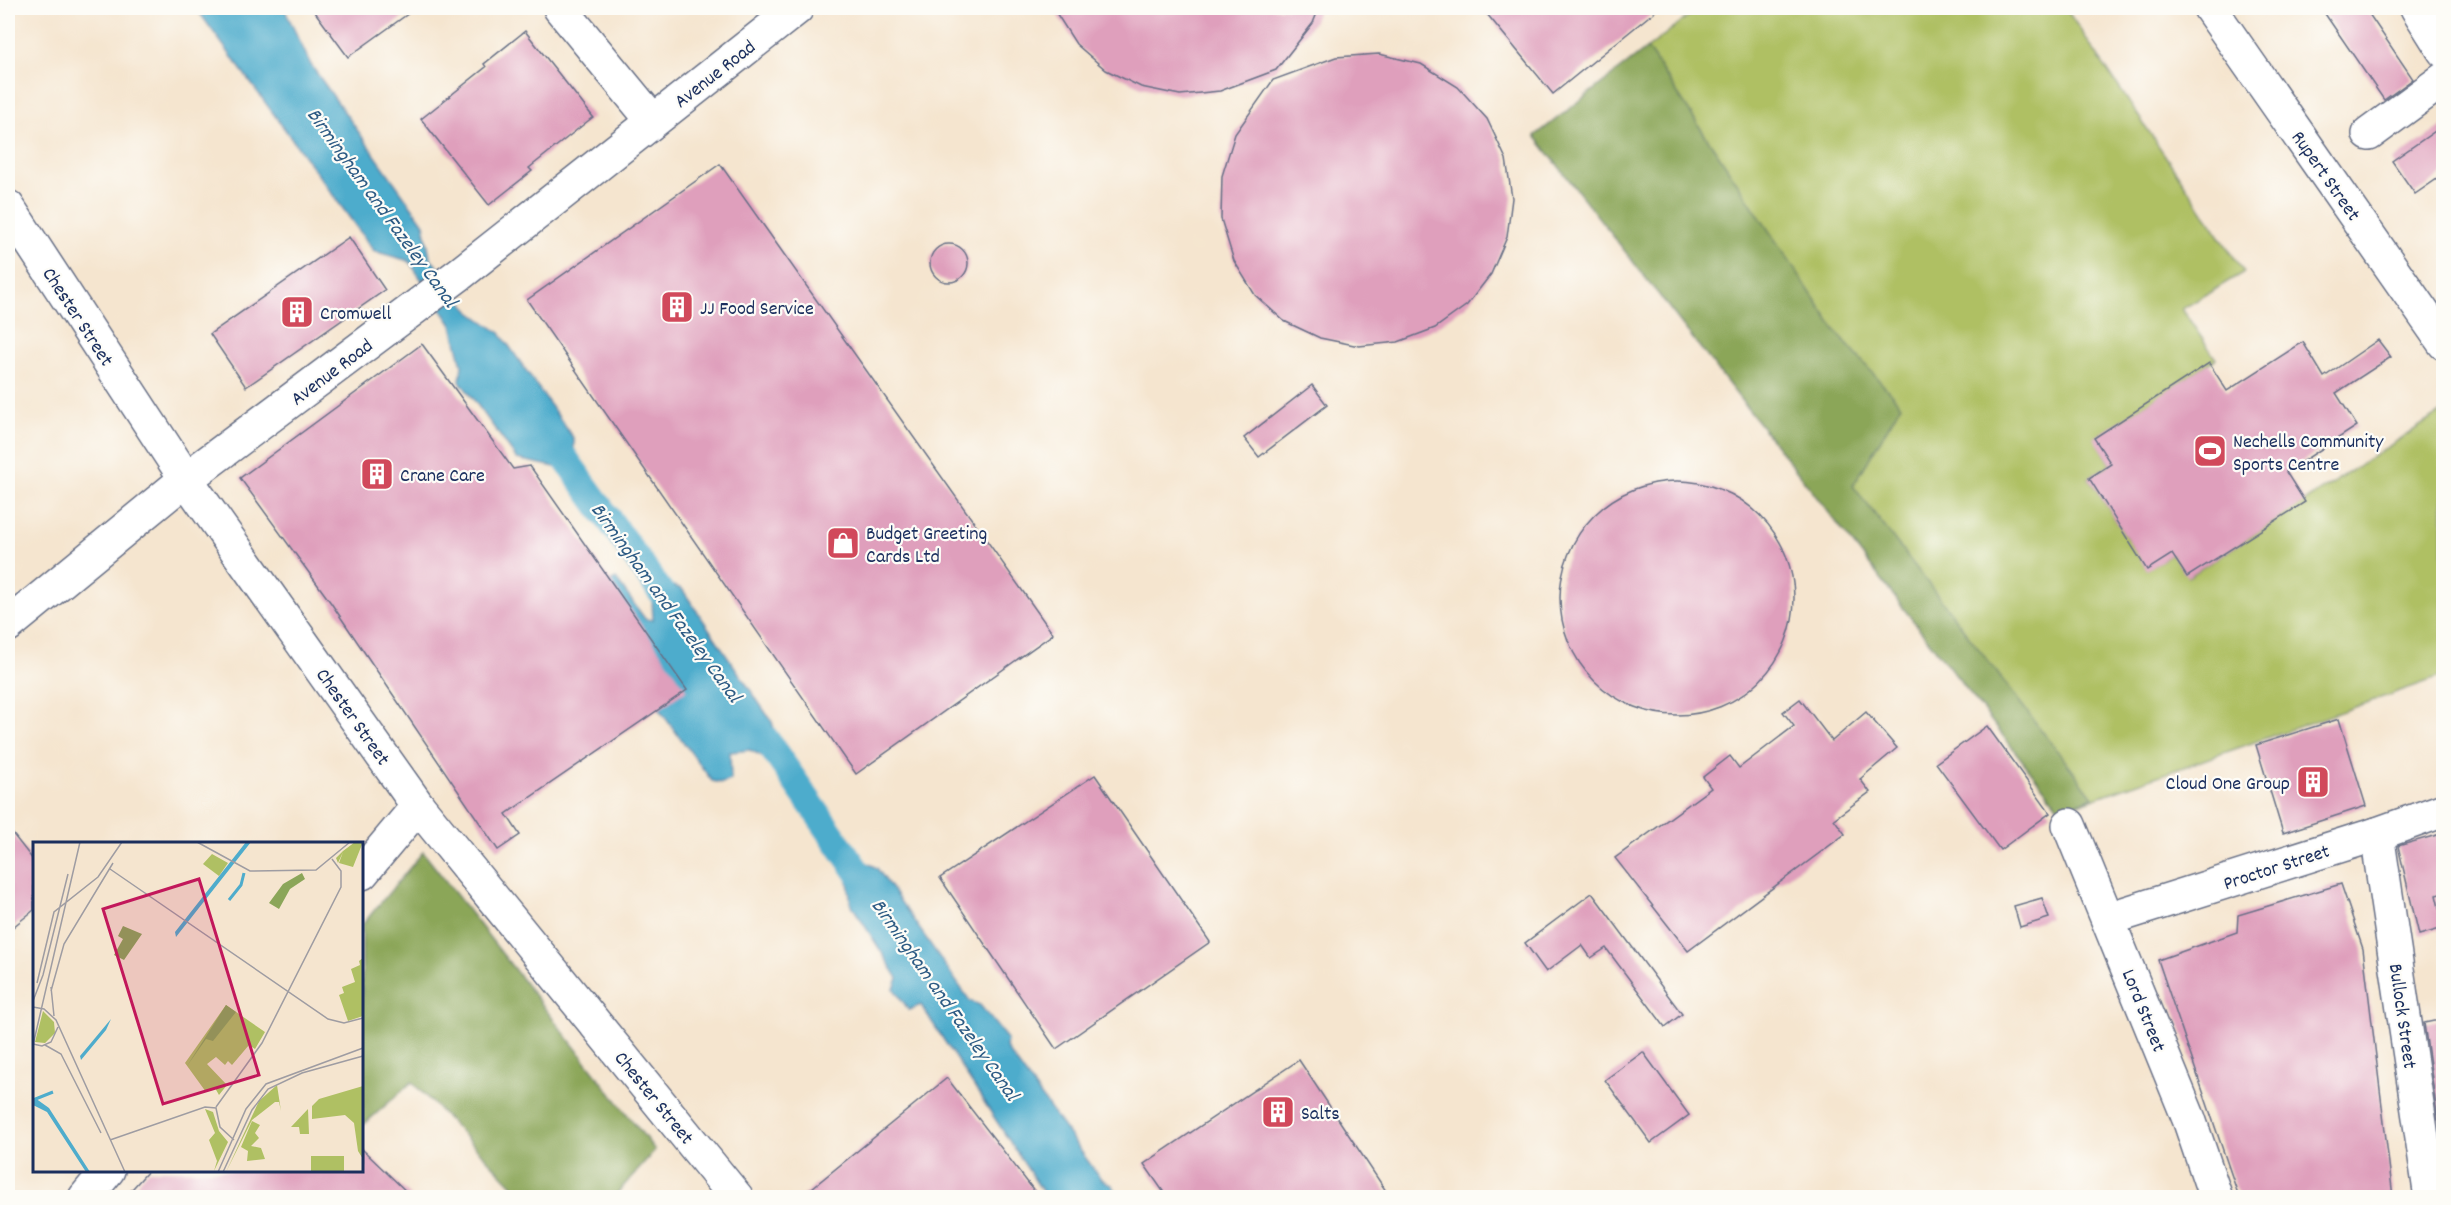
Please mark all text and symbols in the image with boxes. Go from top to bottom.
street label: Avenue Road [669,35,763,116]
water label: Birmingham and Fazeley Canal [298,103,465,316]
street label: Rupert Street [2283,126,2366,228]
street label: Chester Street [34,263,119,373]
building icon: JJ Food Service [659,289,695,325]
building icon: Cromwell [279,294,315,330]
place label: JJ Food Service [700,296,814,324]
place label: Cromwell [320,301,391,329]
street label: Avenue Road [286,333,380,414]
place label: Nechells Community Sports Centre [2233,429,2384,480]
sports icon: Nechells Community Sports Centre [2192,433,2228,469]
building icon: Crane Care [359,456,395,492]
place label: Crane Care [400,463,485,491]
water label: Birmingham and Fazeley Canal [582,498,749,711]
place label: Budget Greeting Cards Ltd [866,521,987,572]
shop icon: Budget Greeting Cards Ltd [825,525,861,561]
street label: Chester Street [308,663,395,772]
building icon: Cloud One Group [2295,764,2331,800]
place label: Cloud One Group [2166,771,2290,799]
street label: Proctor Street [2220,838,2334,899]
inset map [33,842,363,1172]
water label: Birmingham and Fazeley Canal [862,894,1026,1109]
street label: Bullock Street [2380,962,2422,1071]
street label: Lord Street [2113,966,2172,1057]
street label: Chester Street [606,1046,699,1152]
building icon: Salts [1260,1094,1296,1130]
place label: Salts [1301,1101,1340,1129]

